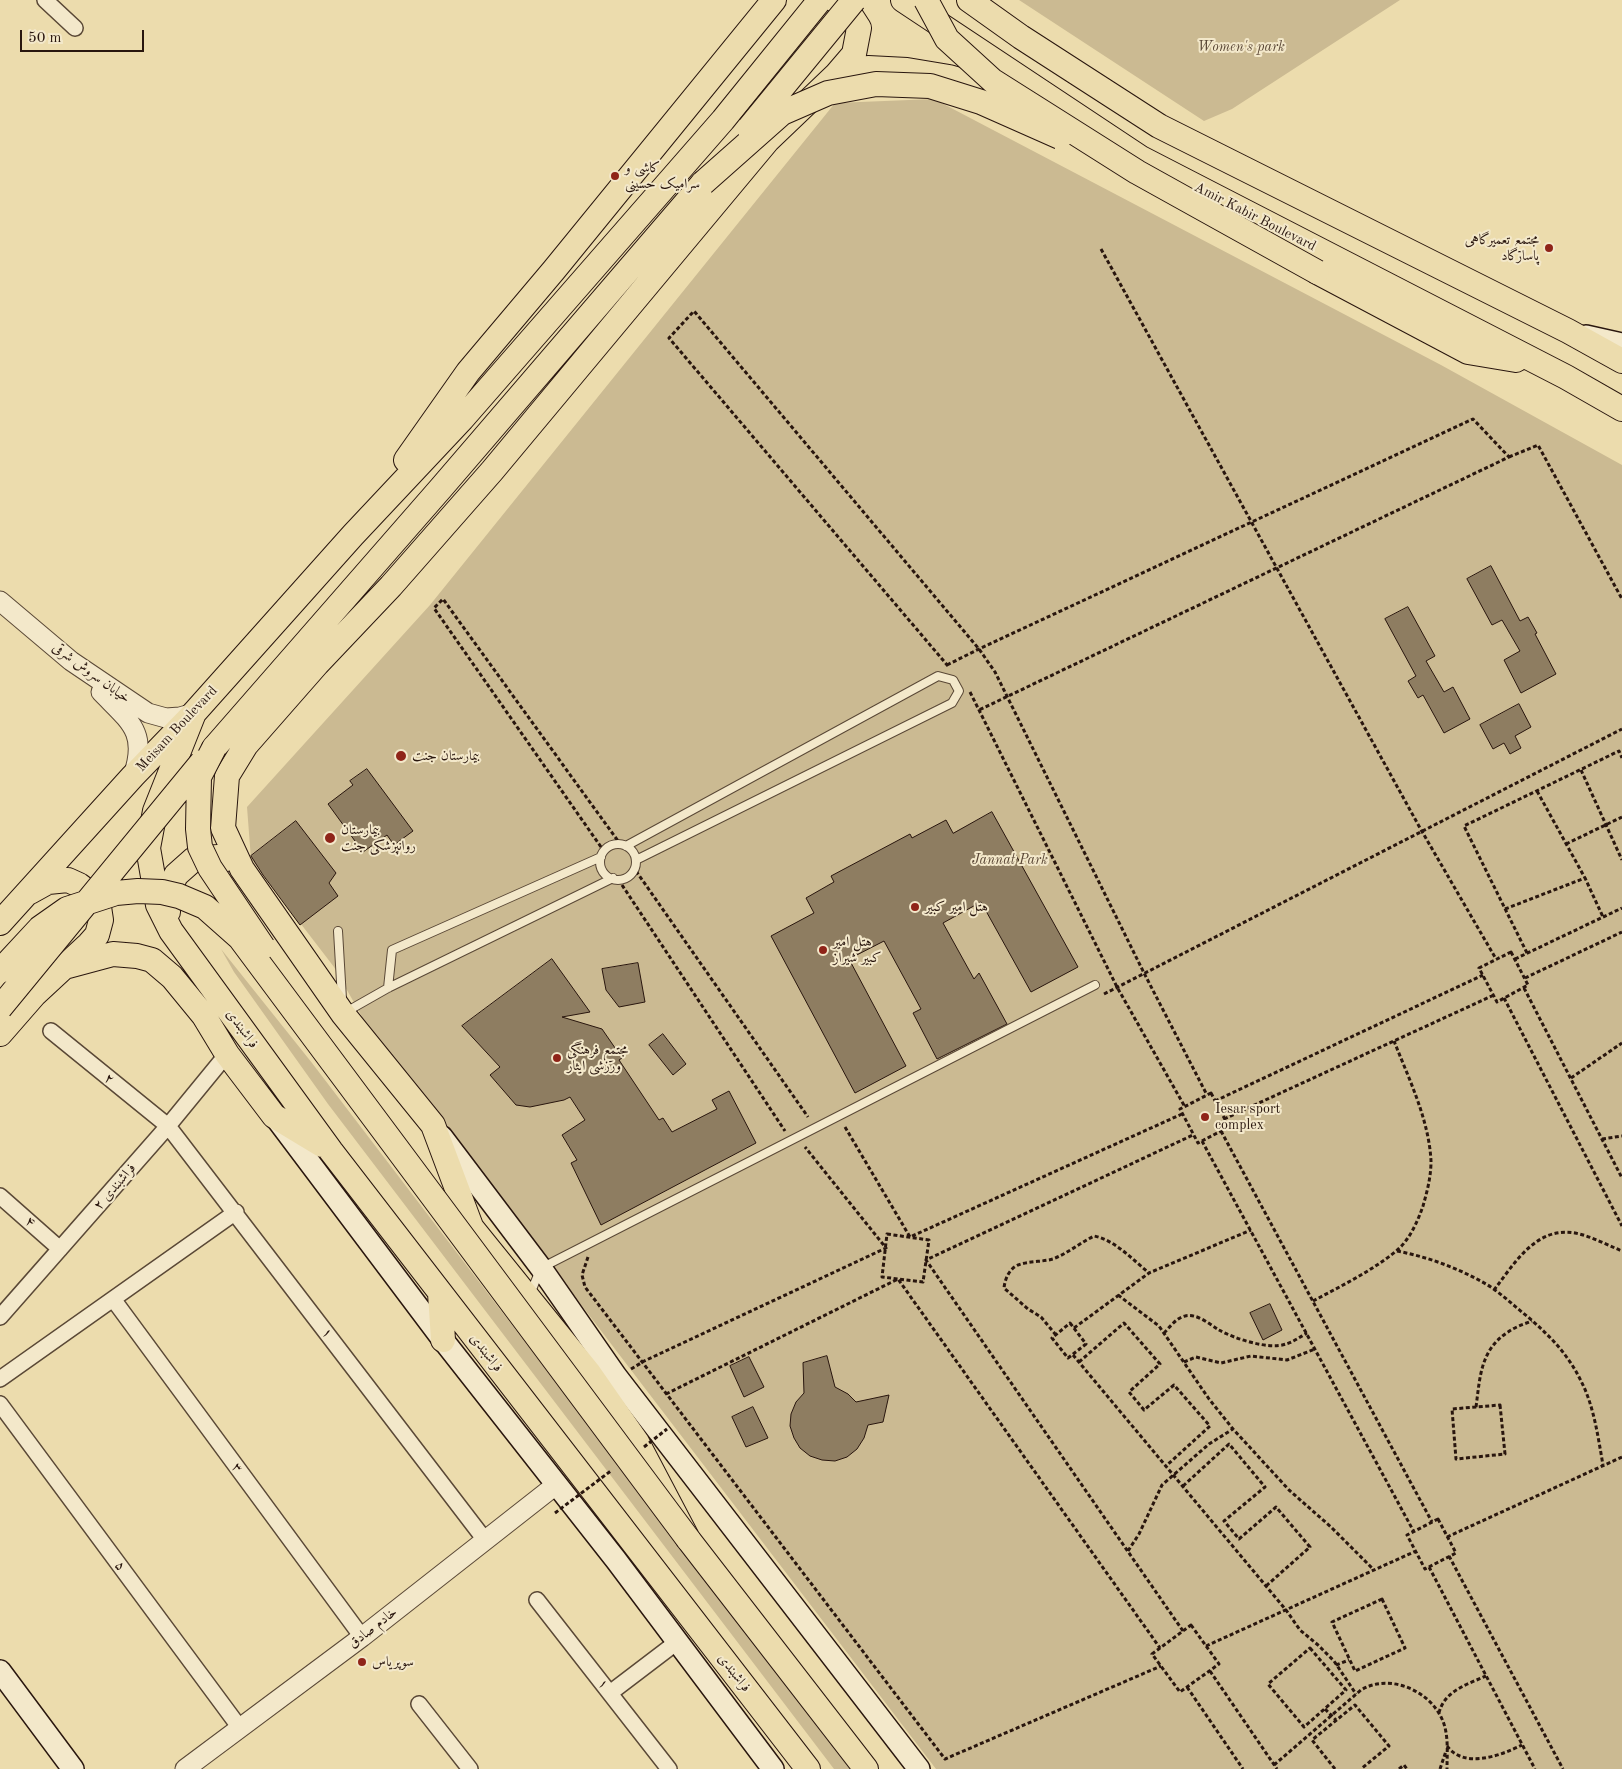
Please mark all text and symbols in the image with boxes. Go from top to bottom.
scale bar [22,20,146,52]
text: 50 m [28,31,62,46]
park label: Women's park [1197,39,1285,55]
place label: کاشی و سرامیک حسینی [625,160,700,192]
marker: کاشی و سرامیک حسینی [609,170,621,182]
street label: Amir Kabir Boulevard [1191,179,1319,255]
place label: مجتمع تعمیرگاهی پاسارگاد [1465,232,1539,264]
marker: مجتمع تعمیرگاهی پاسارگاد [1543,242,1555,254]
street label: خیابان سروش شرقی [49,639,133,707]
street label: Meisam Boulevard [133,683,221,775]
place label: بیمارستان جنت [412,748,479,764]
marker: بیمارستان جنت [394,749,408,763]
place label: بیمارستان روانپزشکی جنت [341,822,416,854]
marker: بیمارستان روانپزشکی جنت [323,831,337,845]
park label: Jannat Park [972,852,1048,868]
place label: هتل امیر کبیر [925,899,988,915]
marker: هتل امیر کبیر [909,901,921,913]
place label: هتل امیر کبیر شیراز [833,934,882,966]
marker: هتل امیر کبیر شیراز [817,944,829,956]
street label: فراشبندی [222,1006,262,1052]
place label: مجتمع فرهنگی ورزشی ایثار [567,1042,628,1074]
marker: مجتمع فرهنگی ورزشی ایثار [551,1052,563,1064]
street label: ۲ [101,1070,117,1088]
place label: Iesar sport complex [1215,1101,1281,1134]
marker: Iesar sport complex [1199,1111,1211,1123]
street label: ۲ فراشبندی [90,1160,140,1214]
street label: ۴ [21,1213,39,1231]
street label: ۱ [318,1325,336,1341]
street label: فراشبندی [466,1330,506,1376]
street label: ۳ [228,1460,246,1476]
street label: ۵ [111,1558,129,1574]
street label: خادم صادق [345,1604,401,1652]
street label: فراشبندی [714,1650,754,1696]
place label: سوپریاس [372,1654,414,1670]
marker: سوپریاس [356,1656,368,1668]
street label: ۱ [594,1676,612,1692]

